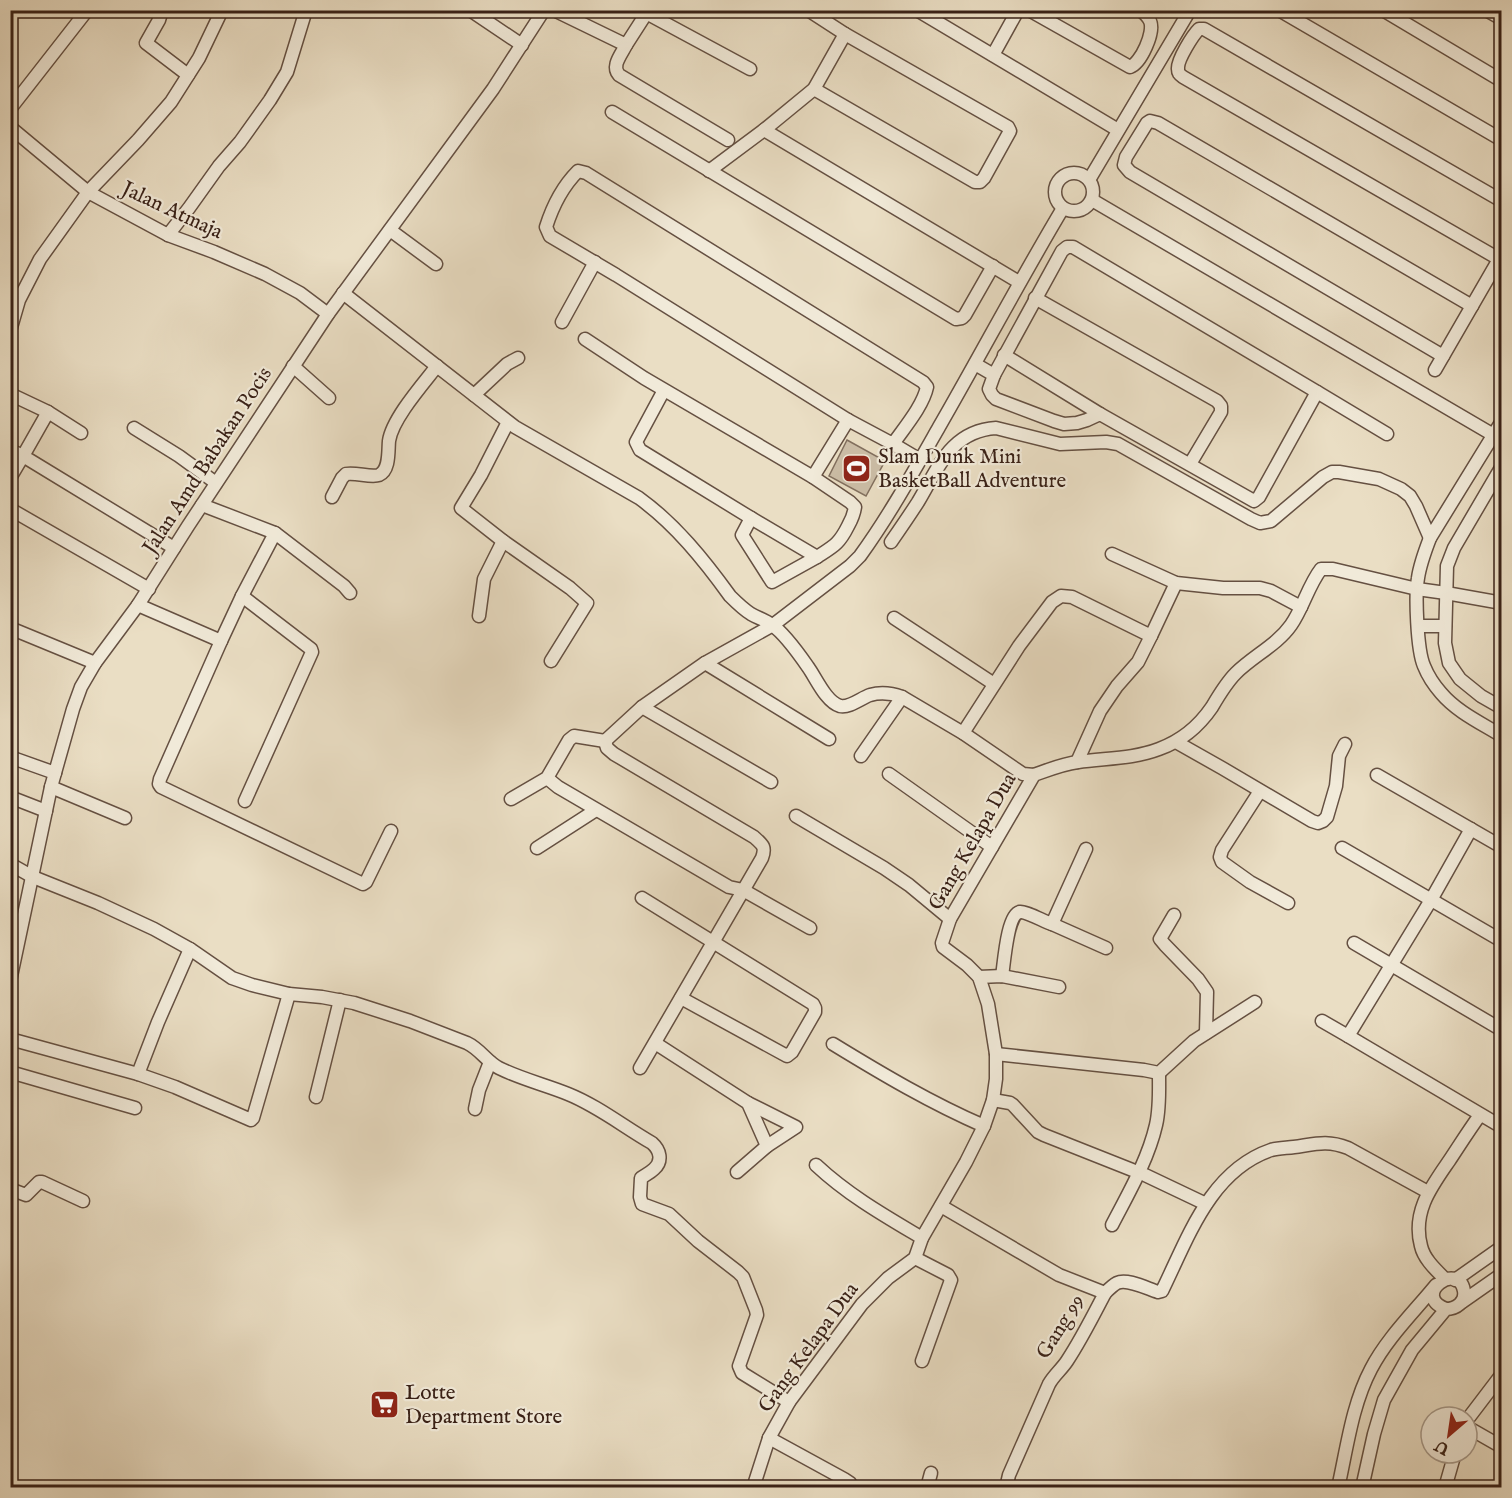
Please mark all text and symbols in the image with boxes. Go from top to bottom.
street label: Jalan Atmaja [115,175,228,247]
street label: Jalan Amd Babakan Pocis [136,362,279,562]
place label: Slam Dunk Mini BasketBall Adventure [878,444,1066,495]
sports icon: Slam Dunk Mini BasketBall Adventure [841,453,873,485]
street label: Gang Kelapa Dua [923,768,1024,916]
street label: Gang Kelapa Dua [753,1277,866,1418]
street label: Gang 99 [1031,1290,1091,1364]
place label: Lotte Department Store [405,1380,562,1431]
supermarket icon: Lotte Department Store [368,1389,400,1421]
north arrow [1419,1405,1479,1465]
text: U [1432,1434,1454,1459]

